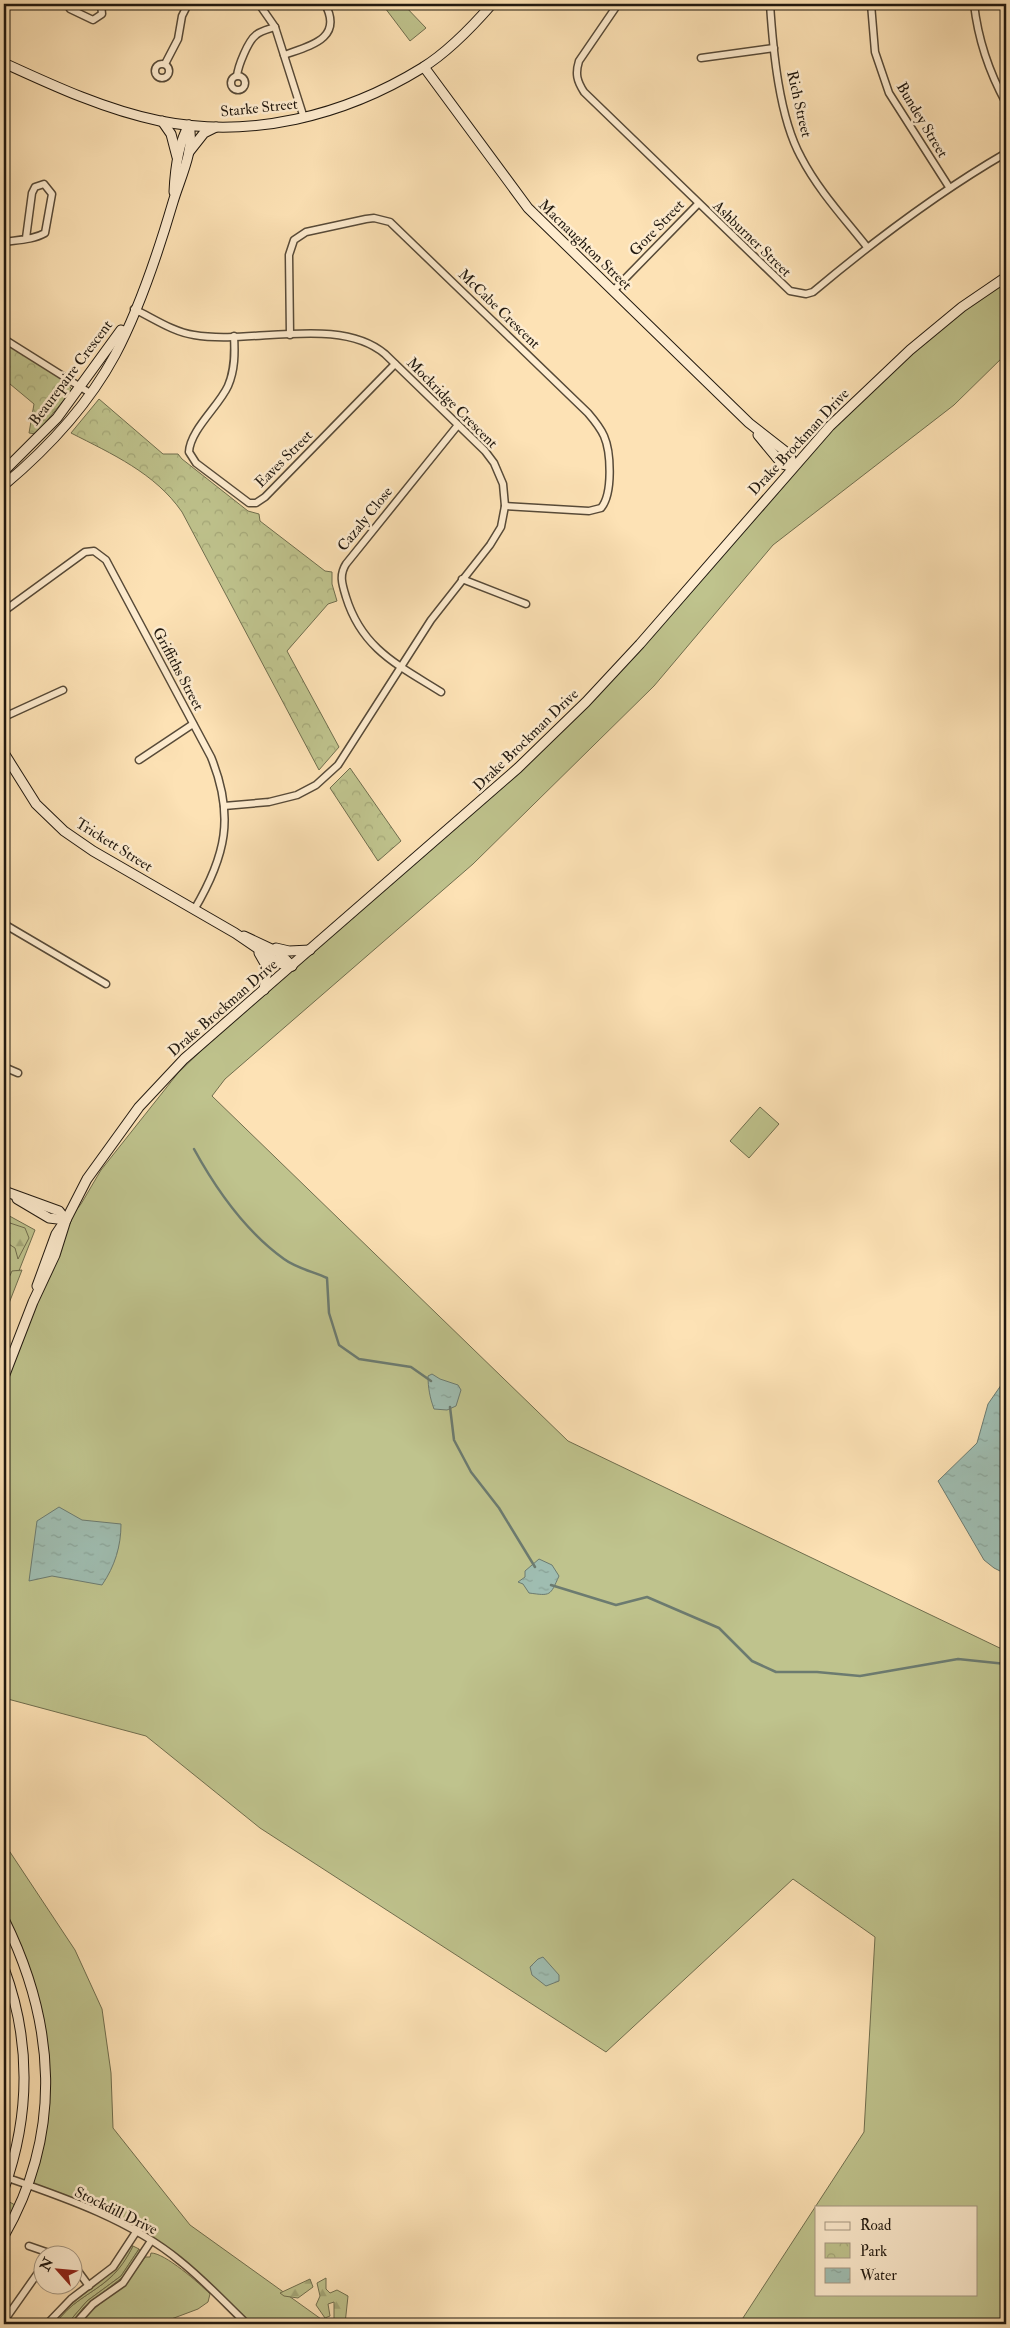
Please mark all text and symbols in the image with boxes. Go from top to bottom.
street label: Rich Street [782,69,816,139]
street label: Bundey Street [892,79,952,161]
street label: Starke Street [219,94,299,121]
street label: Macnaughton Street [534,196,636,294]
street label: Gore Street [626,196,689,260]
street label: Ashburner Street [708,196,795,281]
street label: McCabe Crescent [454,265,544,353]
street label: Beaurepaire Crescent [25,316,118,430]
street label: Mockridge Crescent [402,353,502,453]
street label: Drake Brockman Drive [745,385,853,499]
street label: Eaves Street [251,426,317,492]
street label: Cazaly Close [333,483,397,555]
street label: Griffiths Street [148,624,208,714]
street label: Drake Brockman Drive [469,685,583,795]
street label: Trickett Street [72,814,156,876]
street label: Drake Brockman Drive [164,955,282,1061]
street label: Stockdill Drive [71,2183,161,2239]
legend [815,2206,978,2296]
text: Road [860,2216,892,2235]
text: Park [860,2242,887,2261]
north arrow [32,2246,82,2296]
text: N [36,2254,57,2275]
text: Water [859,2266,897,2285]

